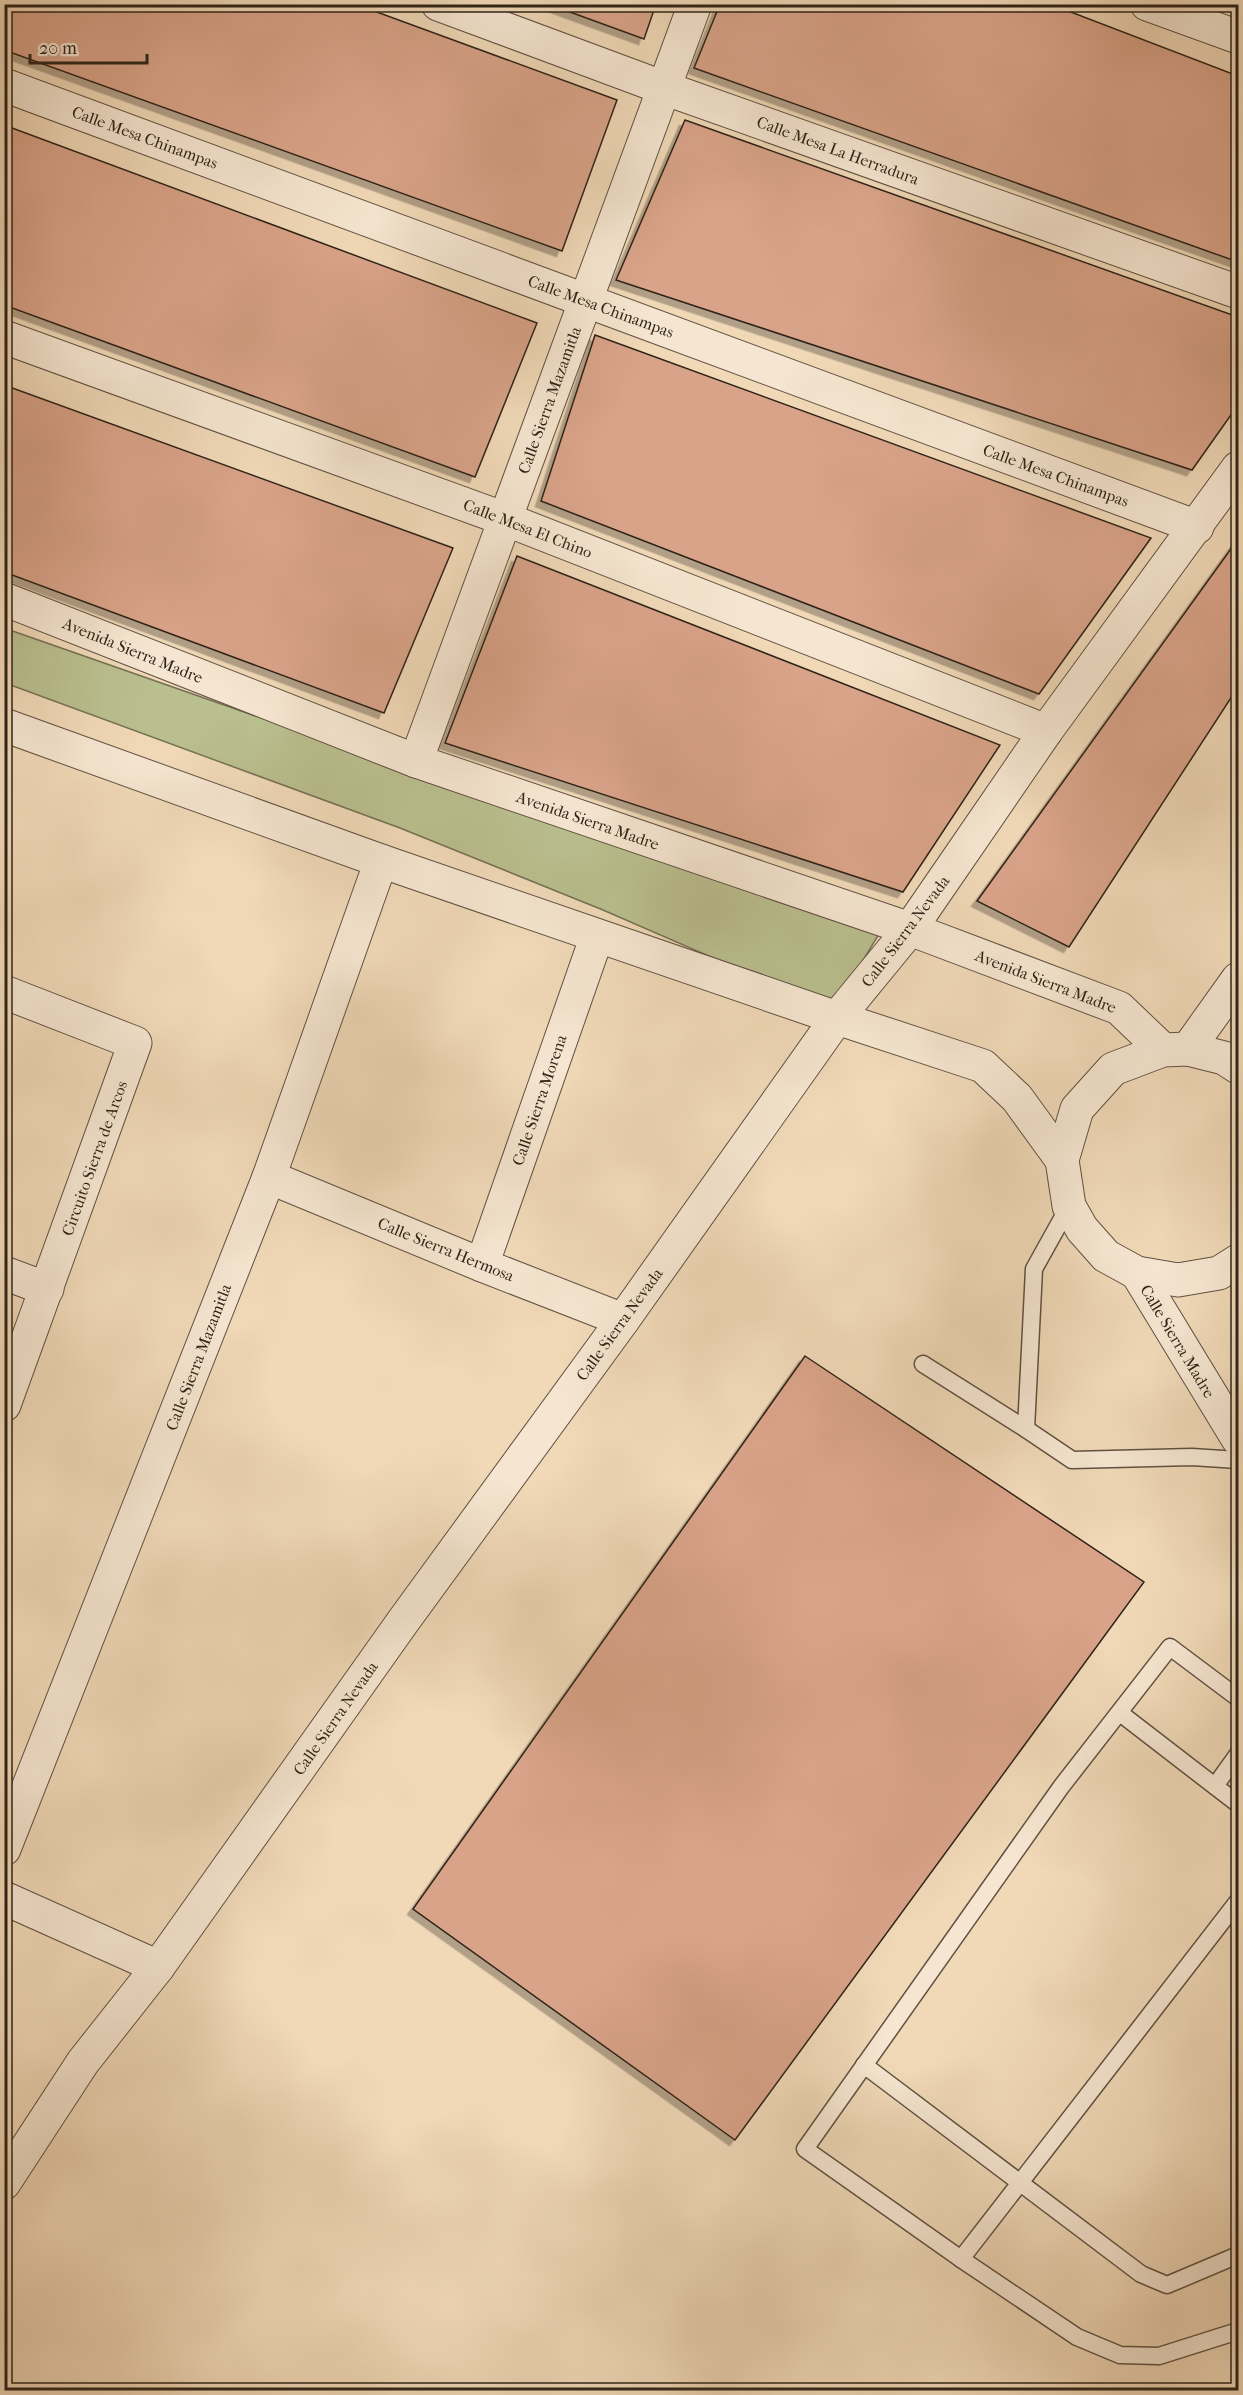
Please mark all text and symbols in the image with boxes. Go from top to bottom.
scale bar [30,27,147,65]
text: 20 m [39,38,77,59]
street label: Calle Mesa Chinampas [69,102,220,173]
street label: Calle Mesa La Herradura [754,112,922,189]
street label: Calle Mesa Chinampas [525,271,676,342]
street label: Calle Sierra Mazamitla [514,323,585,476]
street label: Calle Mesa Chinampas [980,440,1131,511]
street label: Calle Mesa El Chino [461,495,595,562]
street label: Avenida Sierra Madre [59,613,206,687]
street label: Avenida Sierra Madre [513,787,662,854]
street label: Calle Sierra Nevada [857,871,954,991]
street label: Avenida Sierra Madre [972,945,1119,1017]
street label: Calle Sierra Morena [508,1032,571,1168]
street label: Circuito Sierra de Arcos [58,1078,131,1238]
street label: Calle Sierra Hermosa [375,1213,517,1286]
street label: Calle Sierra Nevada [572,1264,667,1384]
street label: Calle Sierra Mazamitla [162,1281,235,1433]
street label: Calle Sierra Madre [1136,1281,1219,1401]
street label: Calle Sierra Nevada [289,1657,382,1779]

